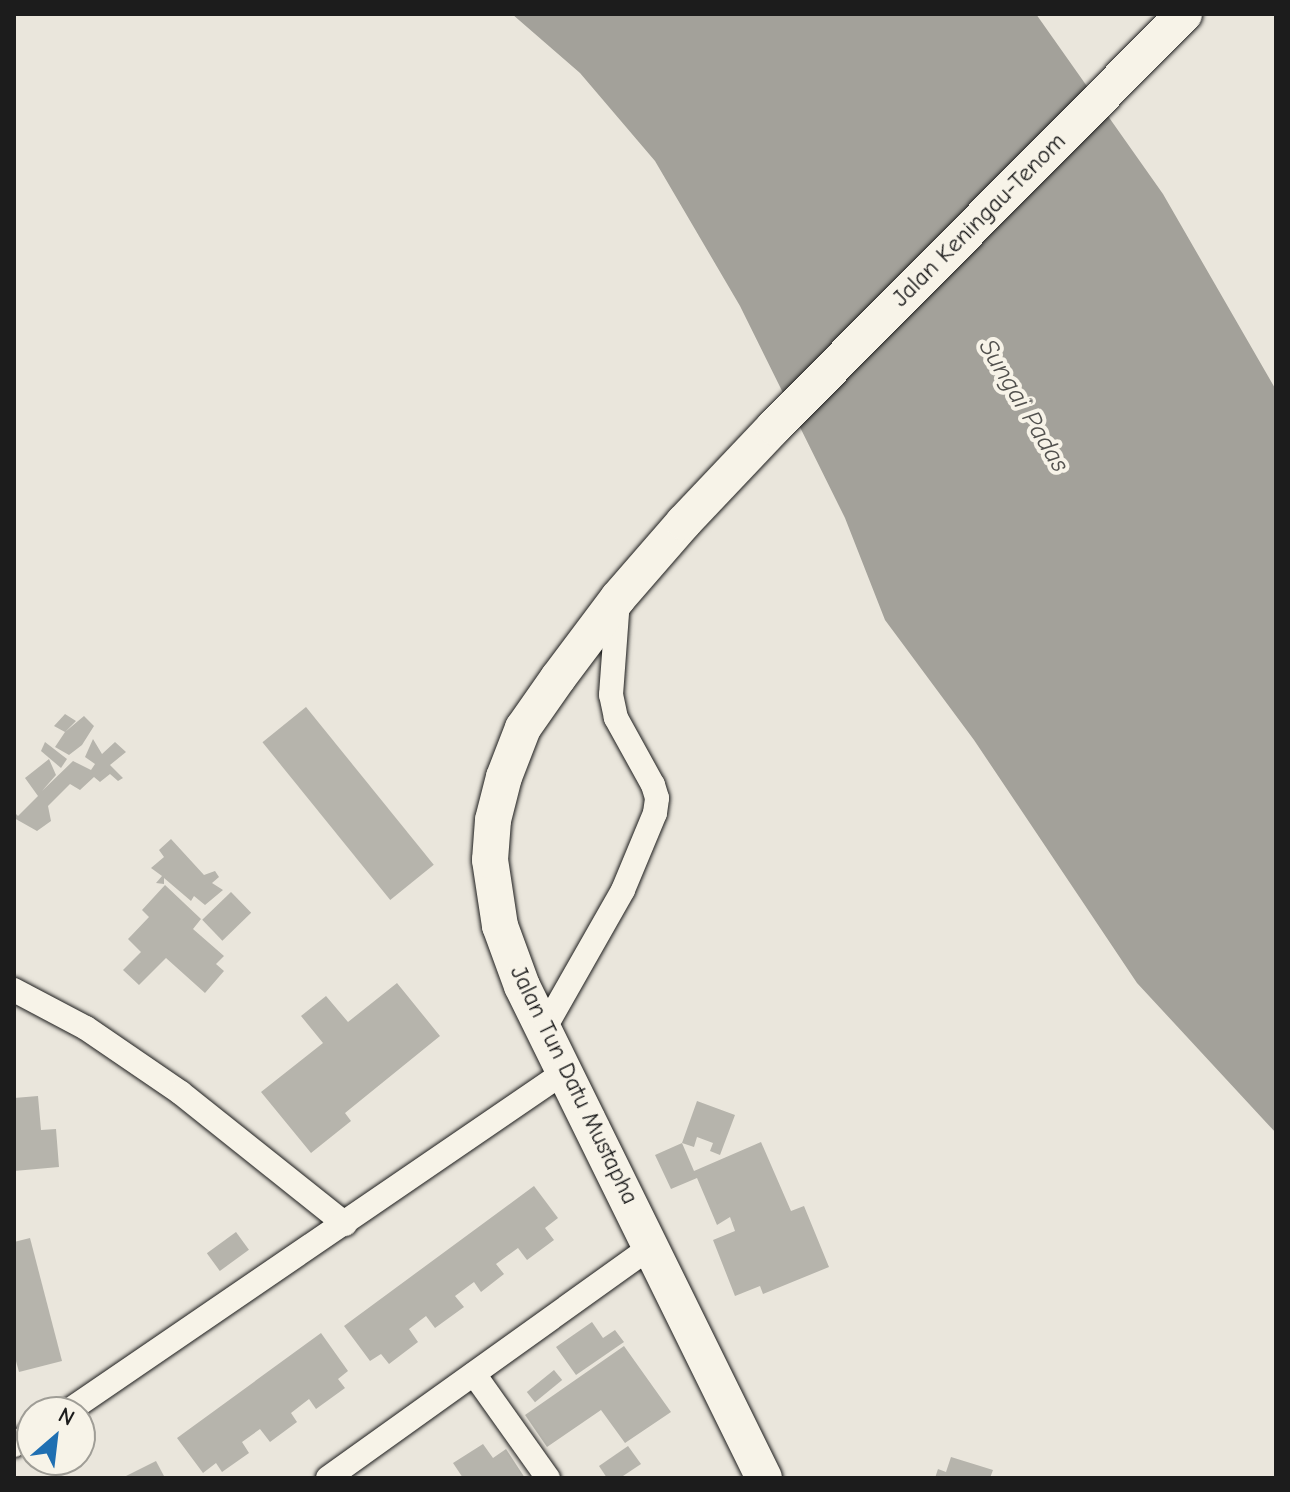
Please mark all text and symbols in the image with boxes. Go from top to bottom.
street label: Jalan Keningau-Tenom [886,127,1072,313]
water label: Sungai Padas [971,334,1075,478]
street label: Jalan Tun Datu Mustapha [504,961,644,1209]
north arrow [16,1396,96,1476]
text: N [54,1402,79,1431]

